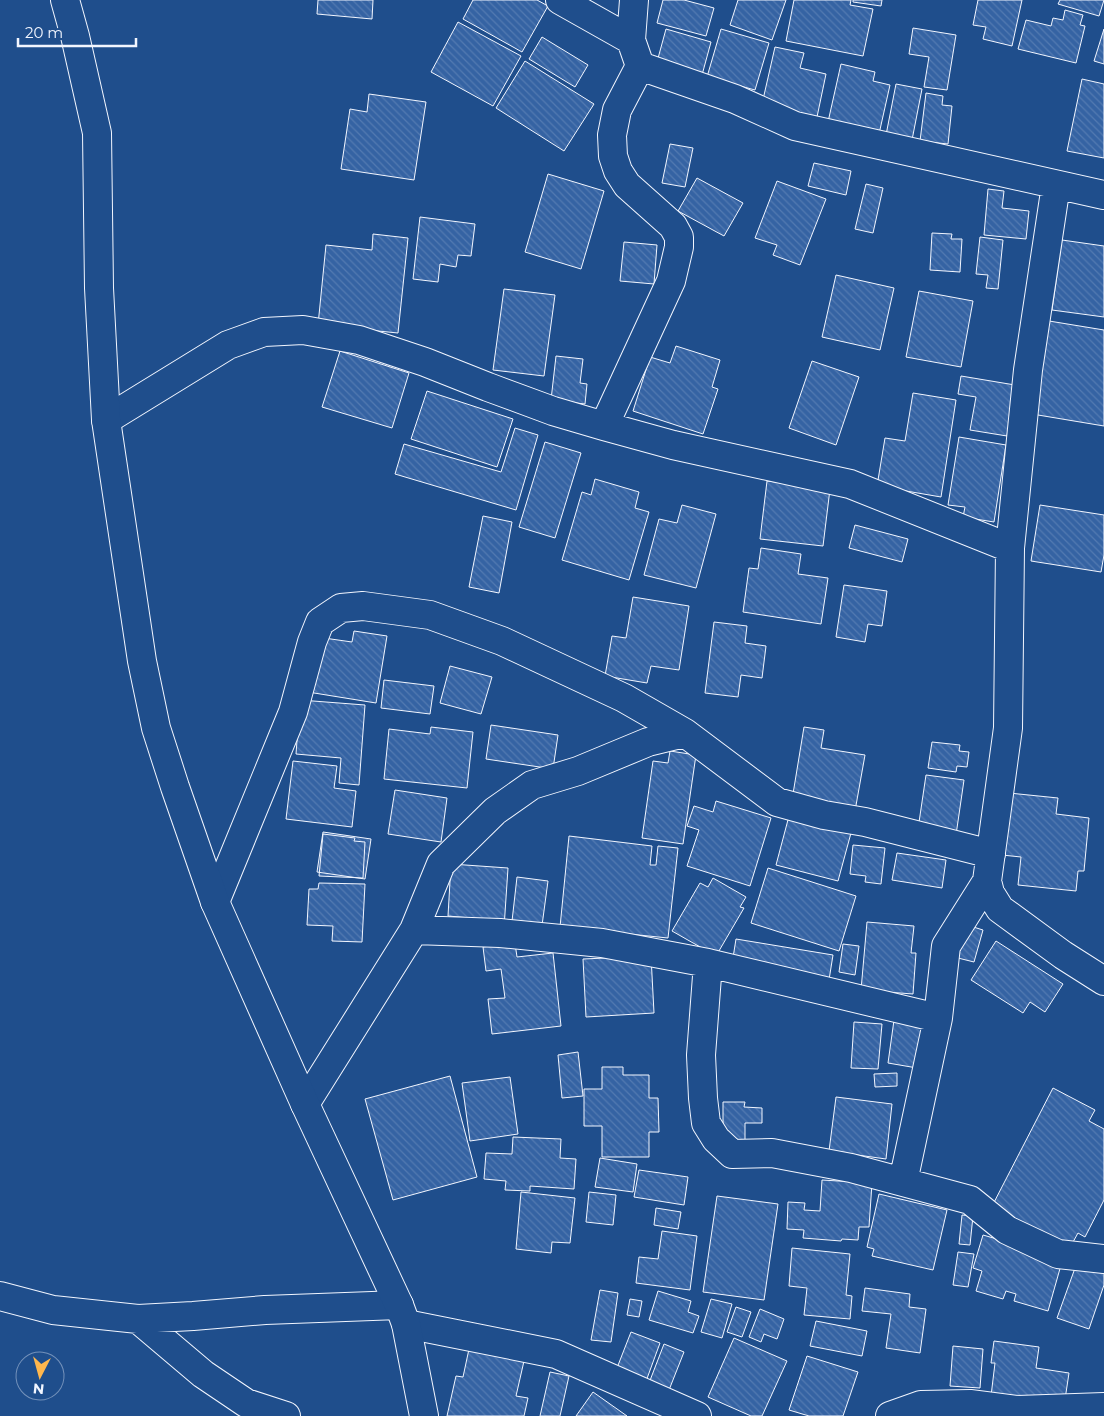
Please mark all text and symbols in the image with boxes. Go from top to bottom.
scale bar [18,15,135,47]
text: 20 m [25,23,63,42]
north arrow [15,1351,65,1401]
text: N [32,1379,45,1398]

